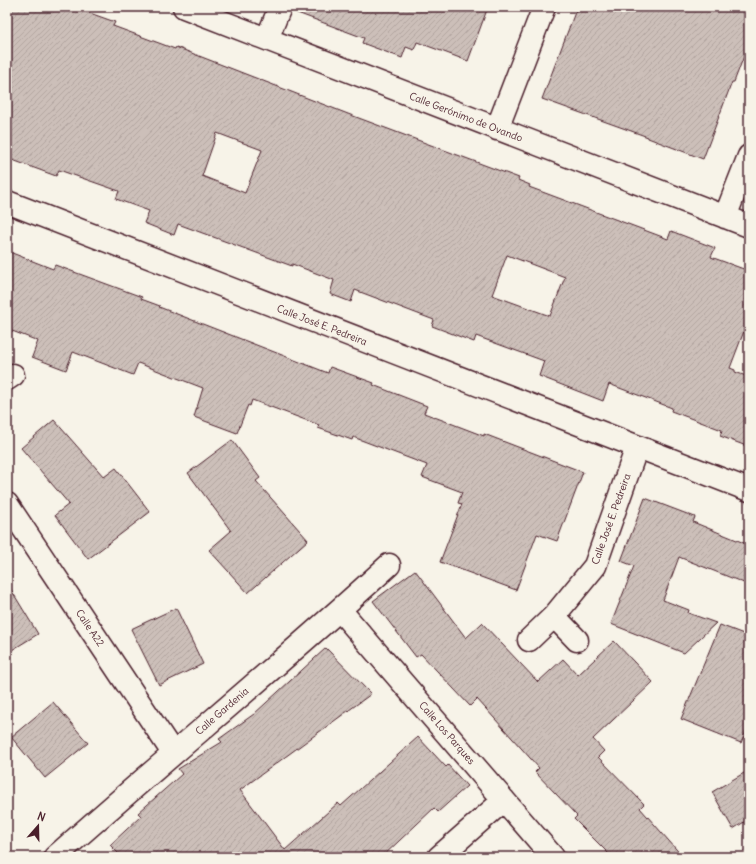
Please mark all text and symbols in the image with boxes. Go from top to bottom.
street label: Calle Gerónimo de Ovando [407,89,525,145]
street label: Calle José E. Pedreira [275,302,369,348]
street label: Calle José E. Pedreira [589,472,634,566]
street label: Calle A22 [73,607,107,649]
street label: Calle Gardenia [193,684,252,738]
street label: Calle Los Parques [416,699,478,767]
north arrow [18,806,58,846]
text: N [35,809,47,824]

